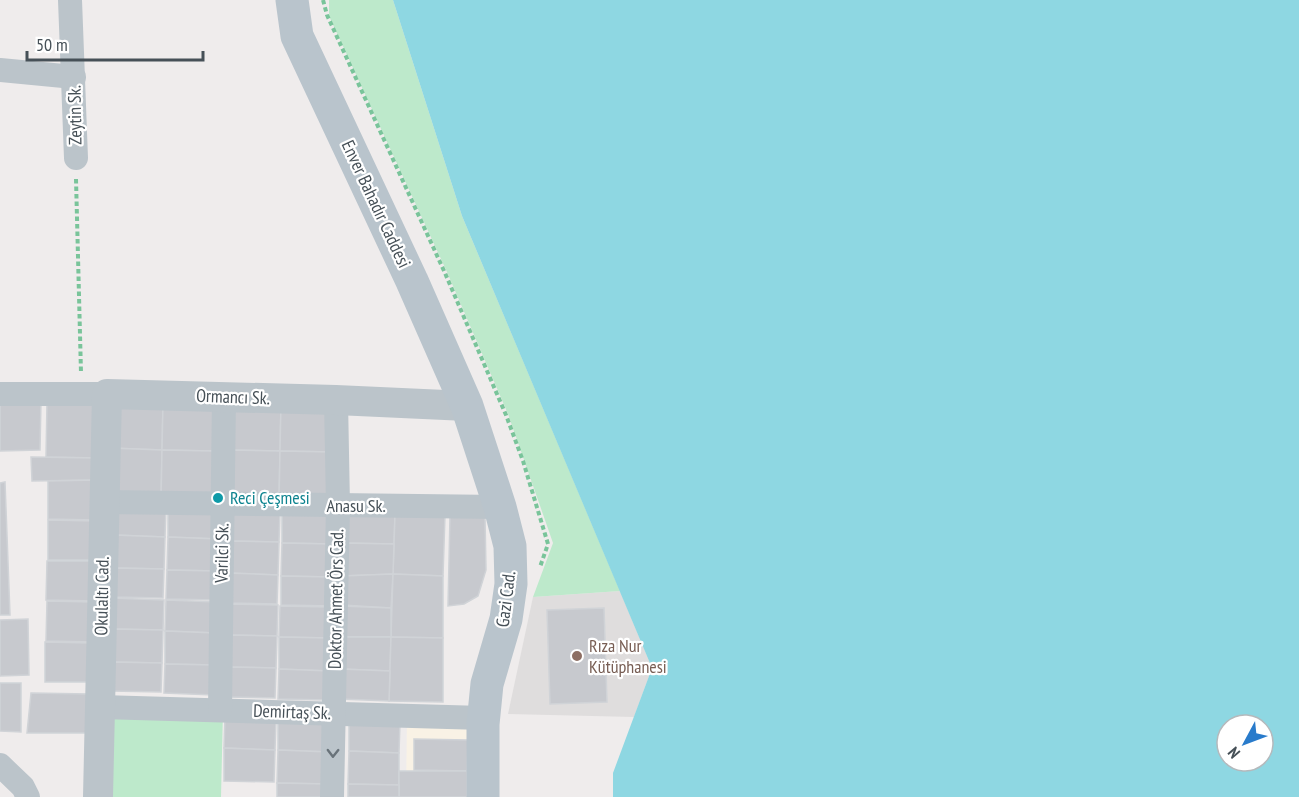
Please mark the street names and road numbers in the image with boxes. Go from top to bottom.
street label: Zeytin Sk. [62,85,87,145]
street label: Enver Bahadır Caddesi [337,136,416,271]
street label: Ormancı Sk. [196,384,270,409]
street label: Anasu Sk. [326,494,386,517]
street label: Varilci Sk. [209,523,234,584]
street label: Doktor Ahmet Örs Cad. [323,529,348,669]
street label: Okulaltı Cad. [89,556,114,636]
street label: Gazi Cad. [491,570,520,628]
street label: Demirtaş Sk. [253,699,331,724]

